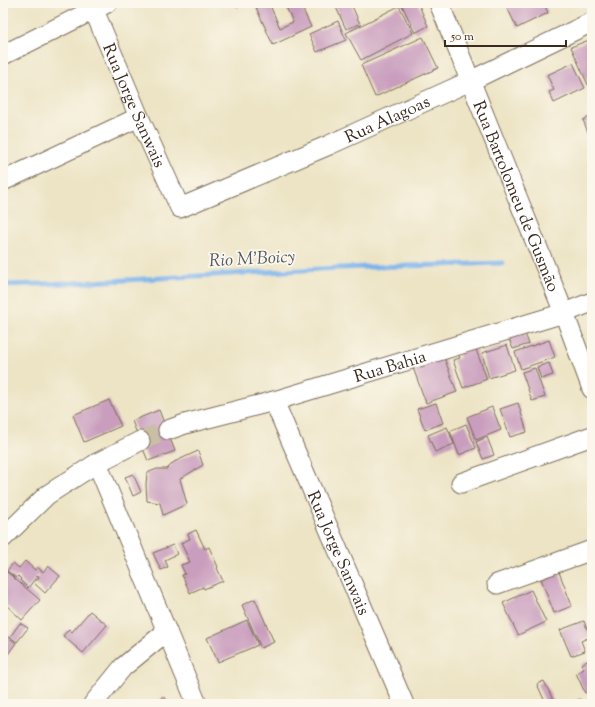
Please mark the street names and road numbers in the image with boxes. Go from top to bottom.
street label: Rua Jorge Sanwais [95,40,170,172]
street label: Rua Alagoas [341,91,435,150]
street label: Rua Bartolomeu de Gusmão [466,97,564,296]
street label: Rua Bahia [351,345,430,390]
street label: Rua Jorge Sanwais [300,488,375,620]

